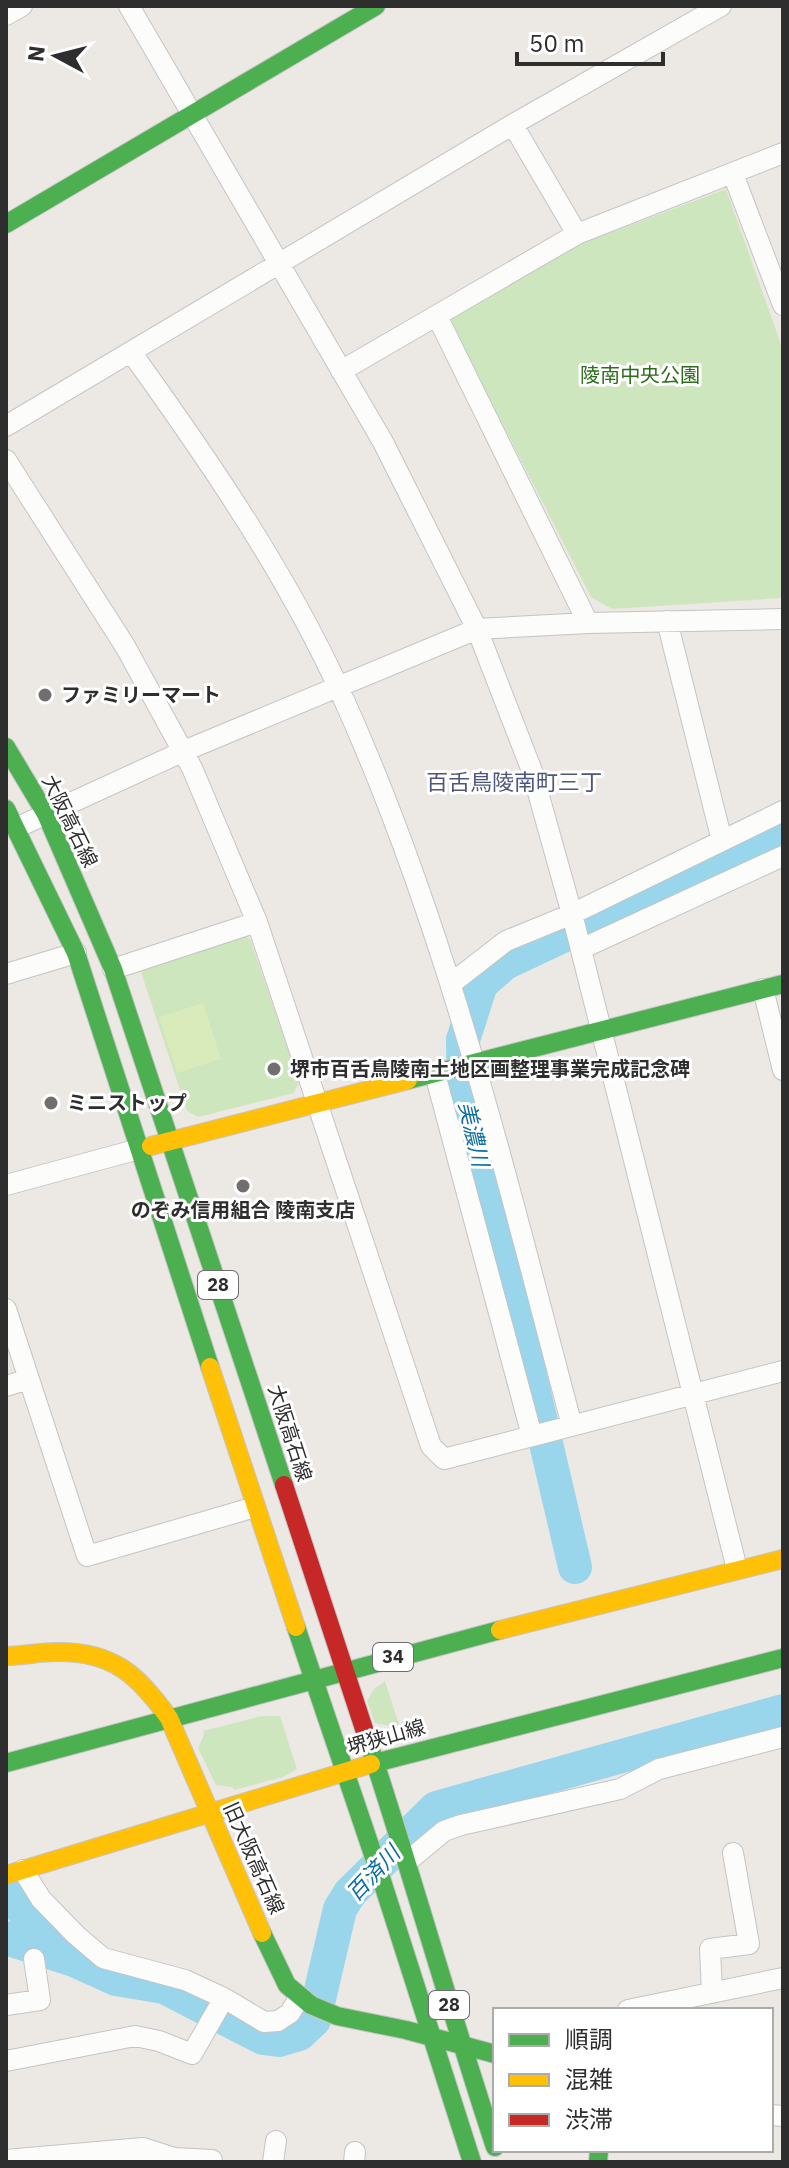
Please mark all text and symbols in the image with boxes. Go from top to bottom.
north arrow [16,16,96,96]
scale bar [517,16,663,66]
text: 50 m [529,27,584,59]
text: N [20,44,51,63]
park label: 陵南中央公園 [580,361,700,388]
place label: ファミリーマート [61,681,221,708]
marker: ファミリーマート [36,686,54,704]
district label: 百舌鳥陵南町三丁 [426,767,602,796]
street label: 大阪高石線 [36,770,105,872]
place label: 堺市百舌鳥陵南土地区画整理事業完成記念碑 [290,1055,690,1082]
marker: 堺市百舌鳥陵南土地区画整理事業完成記念碑 [265,1060,283,1078]
place label: ミニストップ [67,1089,187,1116]
marker: ミニストップ [42,1094,60,1112]
water label: 美濃川 [453,1098,496,1171]
marker: のぞみ信用組合 陵南支店 [234,1177,252,1195]
place label: のぞみ信用組合 陵南支店 [131,1196,355,1223]
road number: 28 [198,1271,238,1299]
street label: 大阪高石線 [262,1381,319,1485]
road number: 34 [373,1643,413,1671]
street label: 堺狭山線 [344,1713,428,1761]
street label: 旧大阪高石線 [218,1797,291,1918]
water label: 百済川 [340,1837,407,1907]
road number: 28 [429,1991,469,2019]
legend [493,2008,773,2152]
text: 順調 [565,2023,613,2055]
text: 混雑 [565,2063,613,2095]
text: 渋滞 [565,2103,613,2135]

